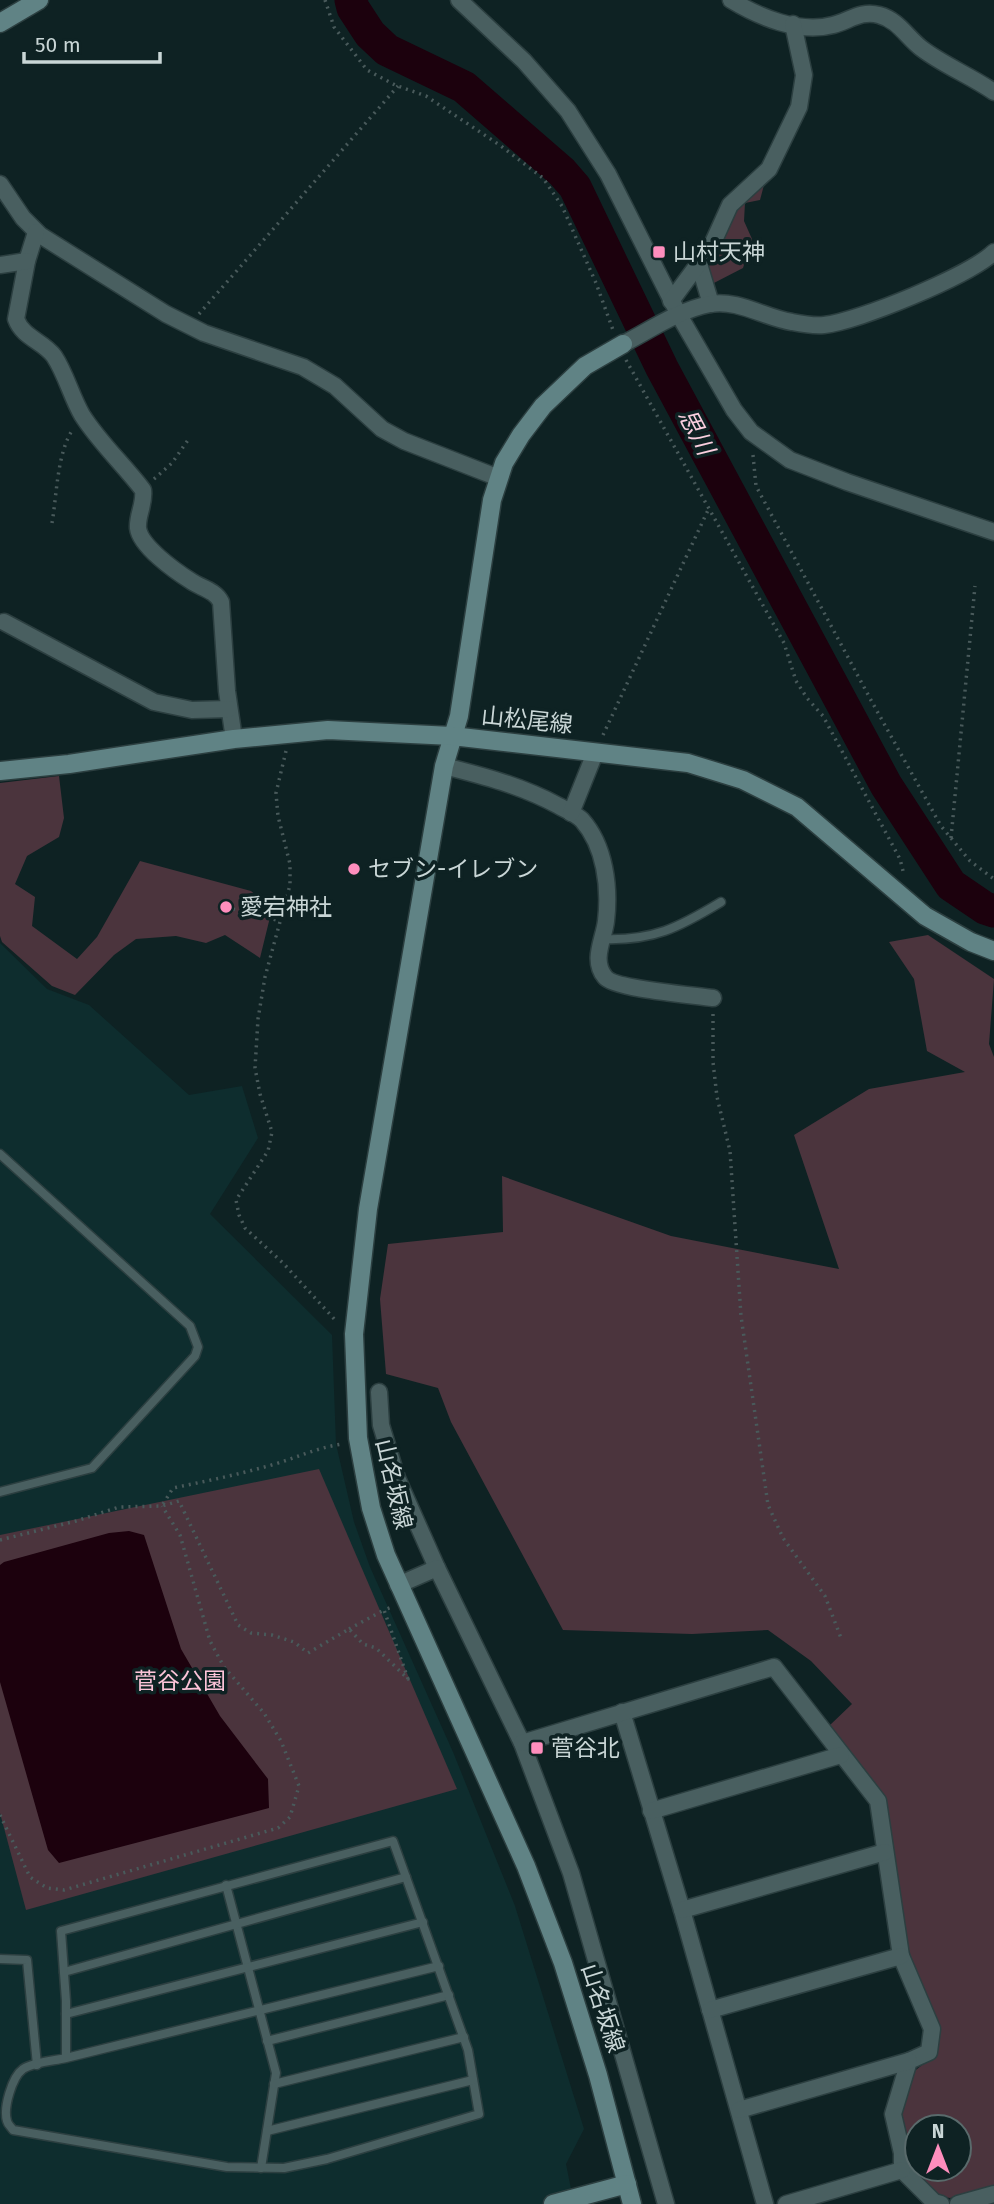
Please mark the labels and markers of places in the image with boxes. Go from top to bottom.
place label: 山村天神 [673,238,765,266]
marker: 山村天神 [651,244,667,260]
place label: セブン-イレブン [368,855,538,883]
marker: セブン-イレブン [346,861,362,877]
place label: 愛宕神社 [240,893,332,921]
marker: 愛宕神社 [218,899,234,915]
place label: 菅谷北 [551,1734,620,1762]
marker: 菅谷北 [529,1740,545,1756]

